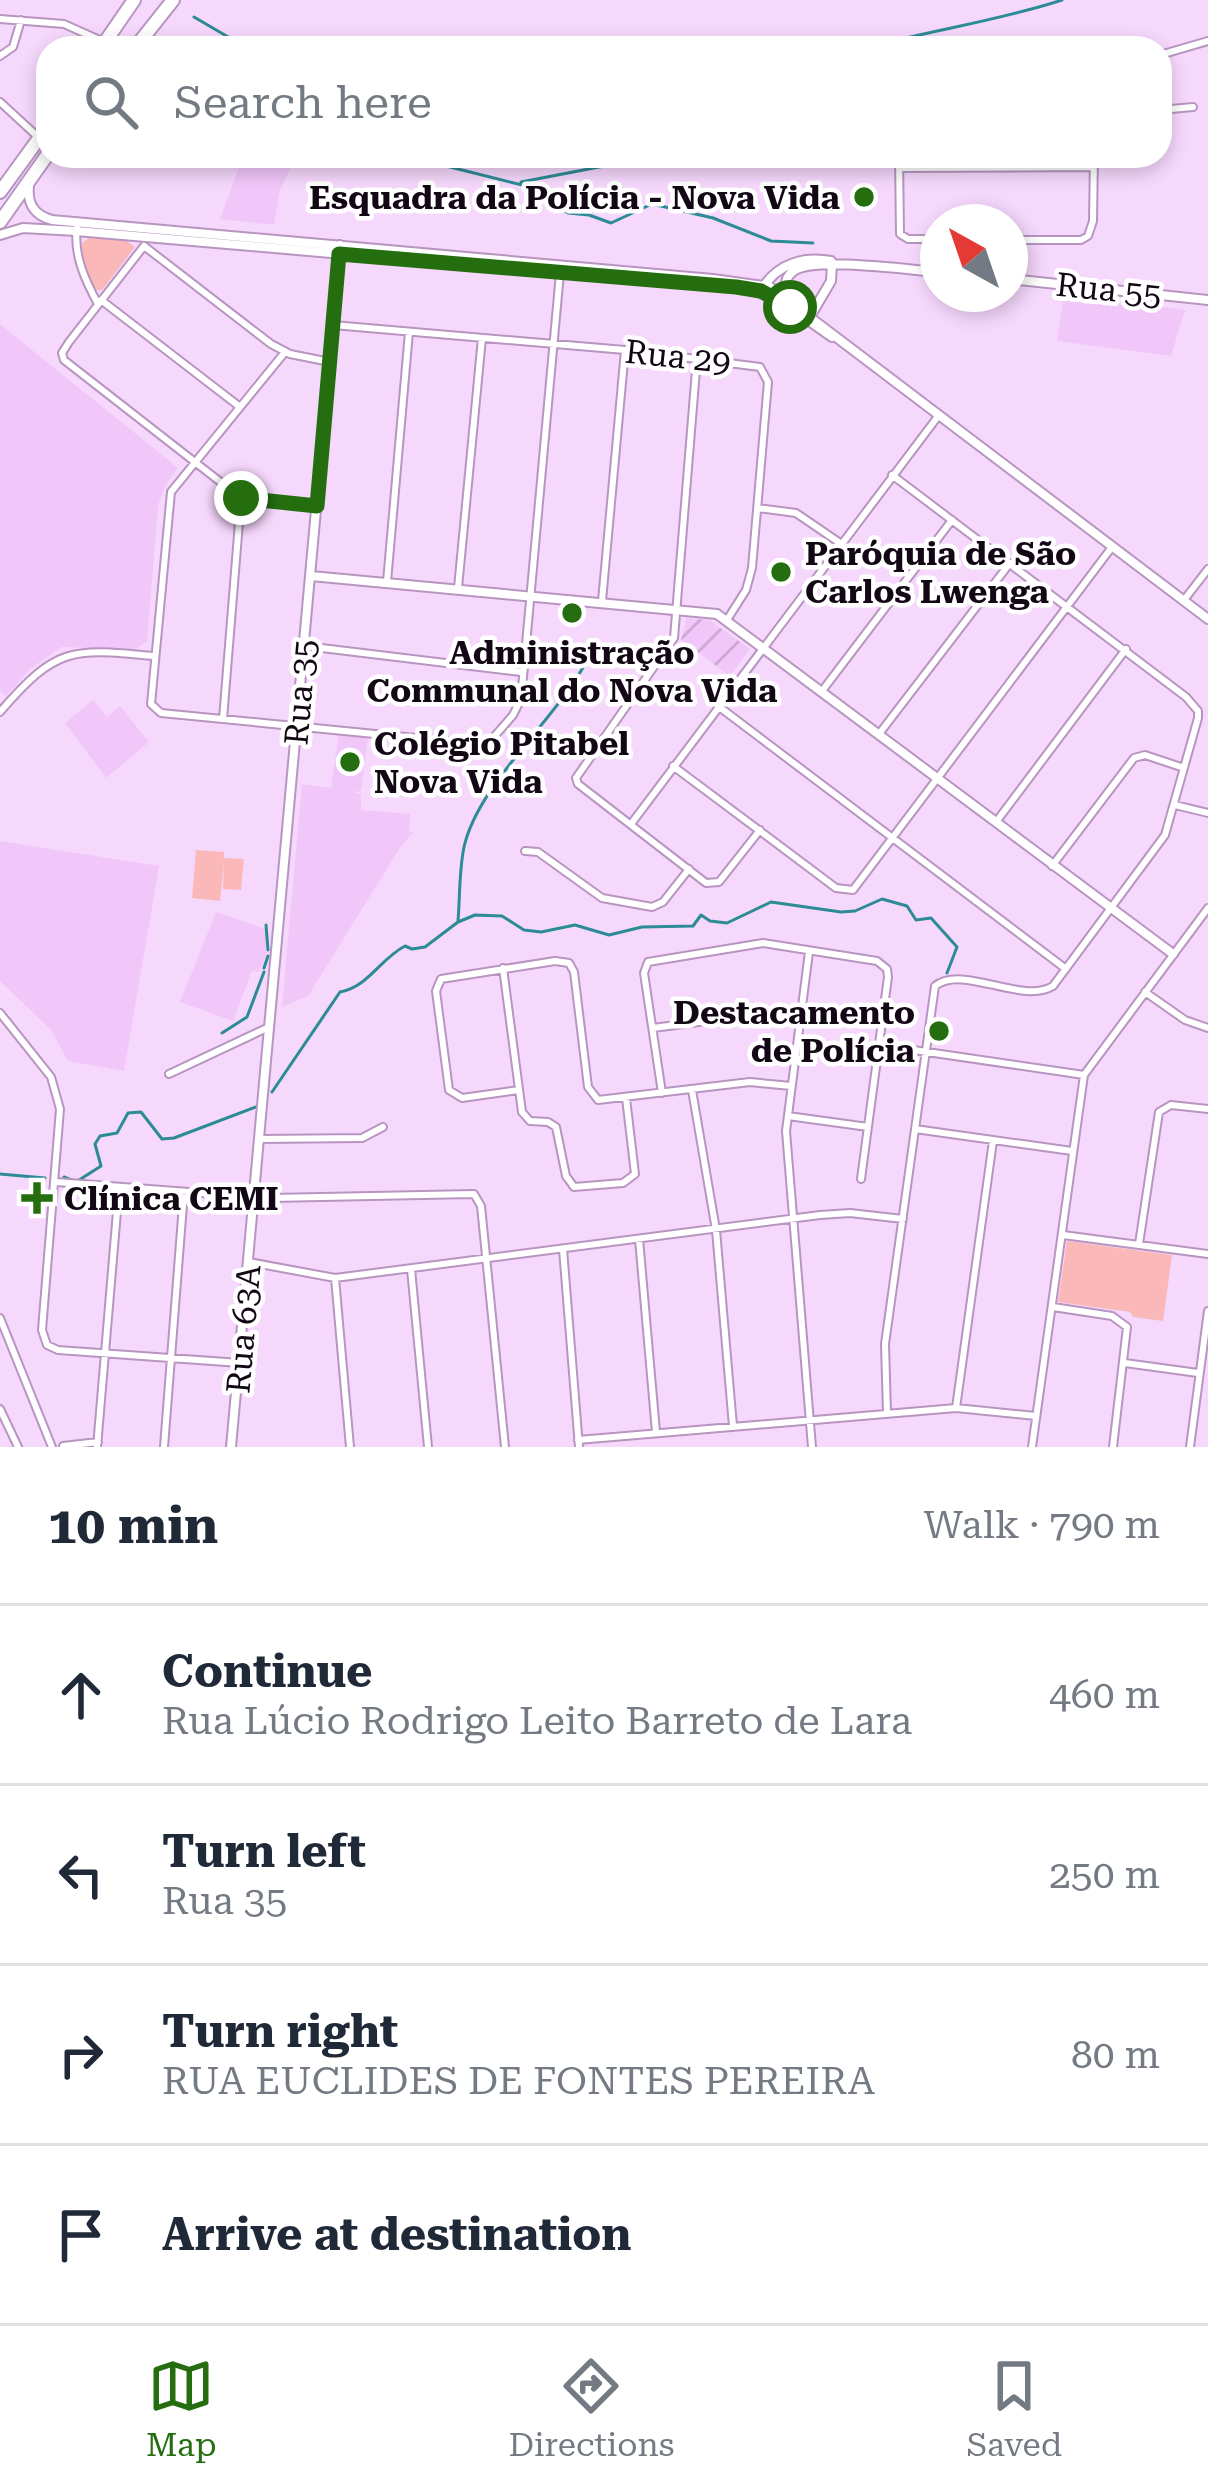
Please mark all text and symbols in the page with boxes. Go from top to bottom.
search box [36,36,1172,168]
icon: search [78,69,144,135]
text: Search here [174,76,432,129]
place label: Esquadra da Polícia - Nova Vida [309,178,841,217]
marker: Esquadra da Polícia - Nova Vida [851,184,877,210]
north arrow [920,204,1028,312]
street label: Rua 55 [1054,265,1164,314]
route start [763,280,817,334]
street label: Rua 29 [623,332,733,381]
route end [214,471,268,525]
place label: Paróquia de São Carlos Lwenga [805,534,1076,611]
marker: Paróquia de São Carlos Lwenga [768,559,794,585]
marker: Administração Communal do Nova Vida [559,600,585,626]
place label: Administração Communal do Nova Vida [367,633,778,710]
street label: Rua 35 [276,638,325,747]
place label: Colégio Pitabel Nova Vida [374,724,629,801]
marker: Colégio Pitabel Nova Vida [337,749,363,775]
place label: Destacamento de Polícia [673,993,916,1070]
marker: Destacamento de Polícia [926,1018,952,1044]
place label: Clínica CEMI [64,1179,279,1218]
marker: Clínica CEMI [21,1182,53,1214]
street label: Rua 63A [218,1263,269,1395]
text: 10 min [48,1496,218,1555]
text: Walk · 790 m [924,1502,1160,1548]
text: Continue [162,1645,373,1698]
icon: ahead [48,1662,114,1728]
text: 460 m [1049,1672,1160,1718]
text: Rua Lúcio Rodrigo Leito Barreto de Lara [162,1698,912,1744]
text: Turn left [162,1825,366,1878]
icon: left [48,1842,114,1908]
text: 250 m [1049,1852,1160,1898]
text: Rua 35 [162,1878,287,1924]
text: Turn right [162,2005,398,2058]
icon: right [48,2022,114,2088]
text: 80 m [1071,2032,1160,2078]
text: RUA EUCLIDES DE FONTES PEREIRA [162,2058,875,2104]
icon: arrive [48,2202,114,2268]
text: Arrive at destination [162,2208,631,2261]
tab: Map [146,2353,217,2464]
tab: Directions [508,2353,674,2464]
tab: Saved [966,2353,1062,2464]

